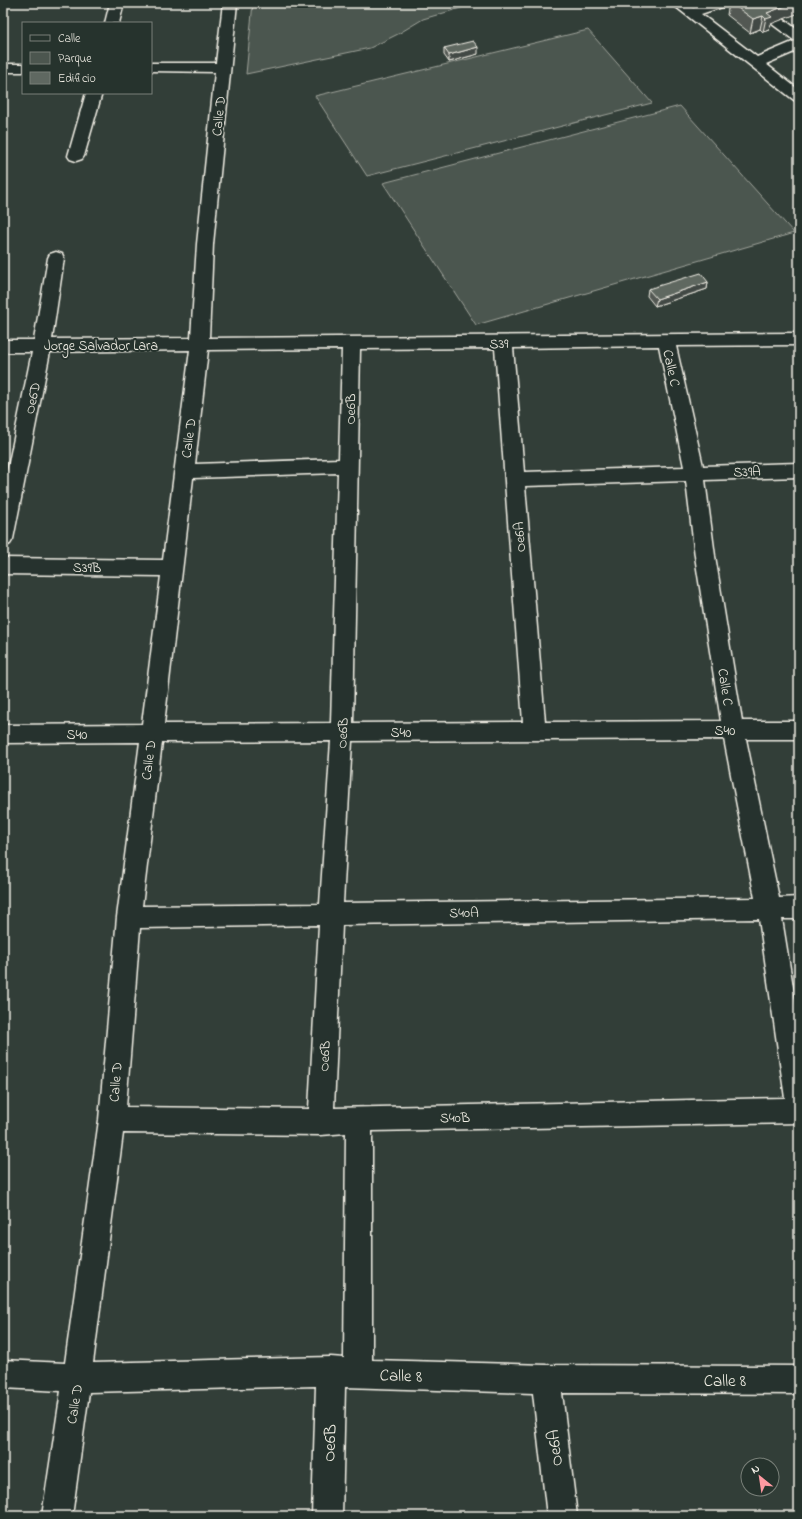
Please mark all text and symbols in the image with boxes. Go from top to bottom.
legend [22,22,152,94]
text: Calle [58,30,81,48]
text: Parque [58,50,92,68]
text: Edificio [58,70,96,88]
street label: Calle D [207,95,232,137]
street label: S39 [489,334,509,355]
street label: Jorge Salvador Lara [44,336,158,358]
street label: Calle C [656,348,685,389]
street label: Oe6D [20,381,47,416]
street label: Oe6B [341,393,362,425]
street label: Calle D [177,417,202,459]
street label: S39A [733,462,761,483]
street label: Oe6A [509,521,532,553]
street label: S39B [73,558,101,579]
street label: Calle C [711,667,738,708]
street label: Oe6B [332,717,355,749]
street label: S40 [715,721,735,742]
street label: S40 [391,723,411,744]
street label: S40 [67,725,87,746]
street label: Calle D [137,739,162,781]
street label: S40A [449,903,479,924]
street label: Oe6B [314,1040,337,1072]
street label: Calle D [104,1061,129,1103]
street label: S40B [440,1108,470,1129]
street label: Calle 8 [379,1363,423,1390]
street label: Calle 8 [704,1369,746,1394]
street label: Calle D [62,1383,89,1426]
street label: Oe6B [317,1424,344,1462]
street label: Oe6A [541,1428,570,1468]
north arrow [740,1457,780,1497]
text: N [748,1460,763,1478]

